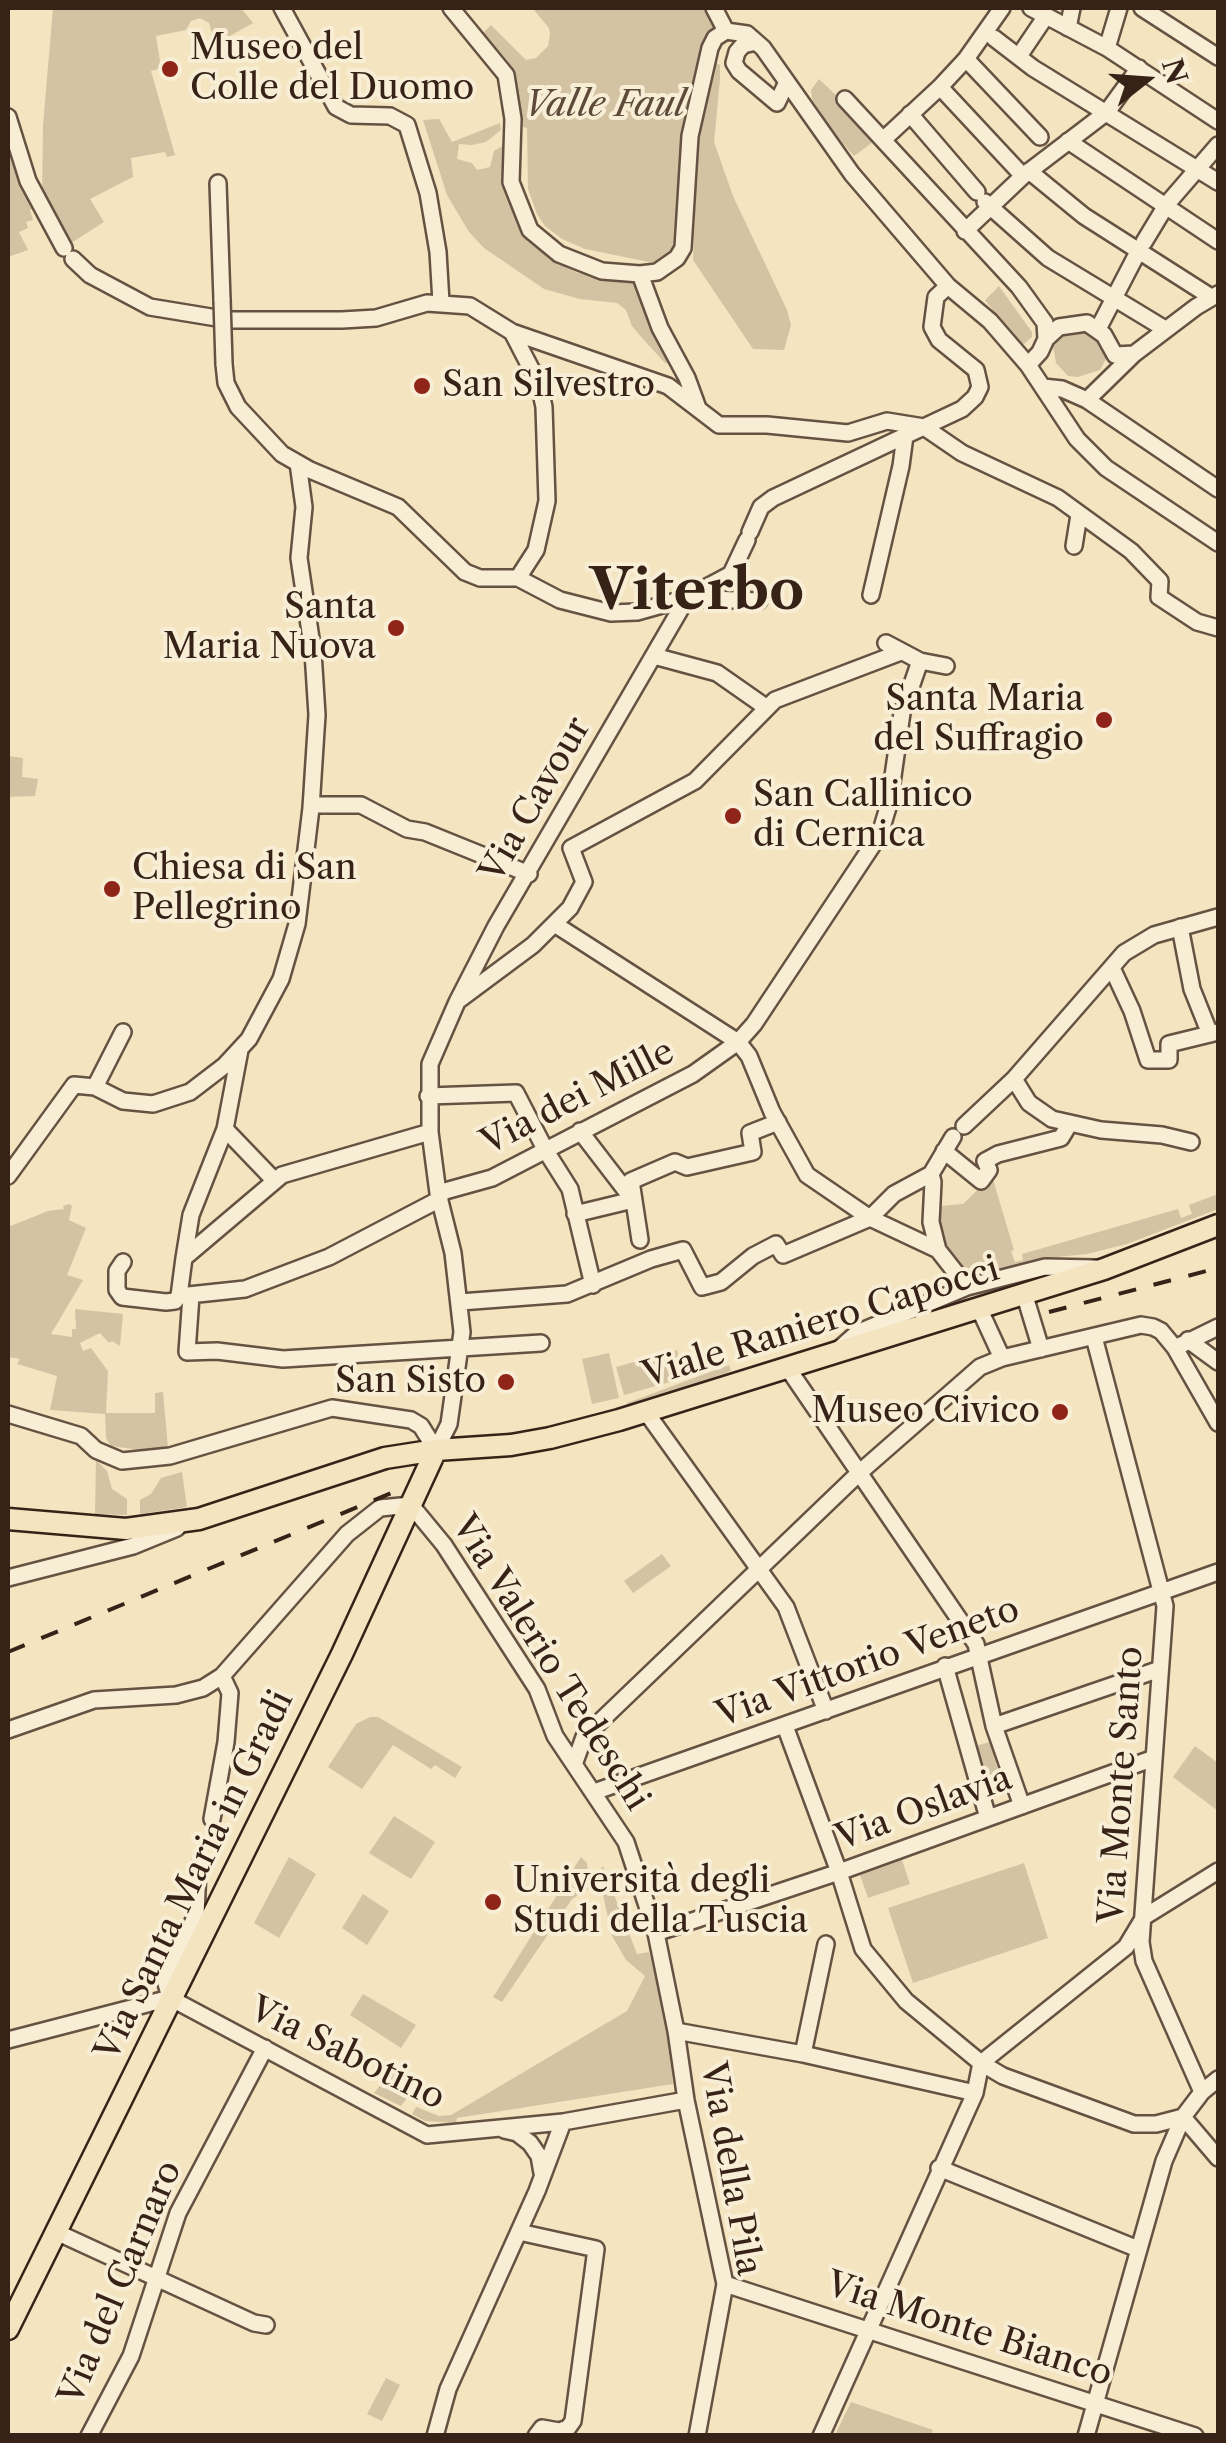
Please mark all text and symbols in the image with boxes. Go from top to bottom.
place label: Museo del Colle del Duomo [190,28,474,110]
north arrow [1096,30,1196,130]
text: N [1155,55,1195,88]
marker: Museo del Colle del Duomo [159,58,181,80]
park label: Valle Faul [524,85,686,127]
place label: San Silvestro [442,365,655,407]
marker: San Silvestro [411,375,433,397]
district label: Viterbo [590,560,804,626]
place label: Santa Maria Nuova [163,587,376,669]
marker: Santa Maria Nuova [385,617,407,639]
place label: Santa Maria del Suffragio [873,679,1084,761]
marker: Santa Maria del Suffragio [1093,709,1115,731]
street label: Via Cavour [472,710,600,890]
place label: San Callinico di Cernica [753,775,973,857]
marker: San Callinico di Cernica [722,805,744,827]
place label: Chiesa di San Pellegrino [132,848,357,930]
marker: Chiesa di San Pellegrino [101,878,123,900]
street label: Via dei Mille [474,1031,682,1165]
street label: Viale Raniero Capocci [638,1249,1004,1397]
place label: San Sisto [335,1361,486,1403]
marker: San Sisto [495,1371,517,1393]
place label: Museo Civico [811,1391,1040,1433]
marker: Museo Civico [1049,1401,1071,1423]
street label: Via Valerio Tedeschi [442,1508,658,1818]
street label: Via Vittorio Veneto [711,1589,1025,1737]
street label: Via Monte Santo [1091,1645,1153,1925]
street label: Via Santa Maria in Gradi [87,1684,303,2068]
street label: Via Oslavia [830,1758,1018,1860]
place label: Università degli Studi della Tuscia [513,1861,808,1943]
marker: Università degli Studi della Tuscia [482,1891,504,1913]
street label: Via Sabotino [243,1989,451,2119]
street label: Via della Pila [691,2059,769,2279]
street label: Via del Carnaro [51,2155,191,2411]
street label: Via Monte Bianco [821,2264,1117,2396]

